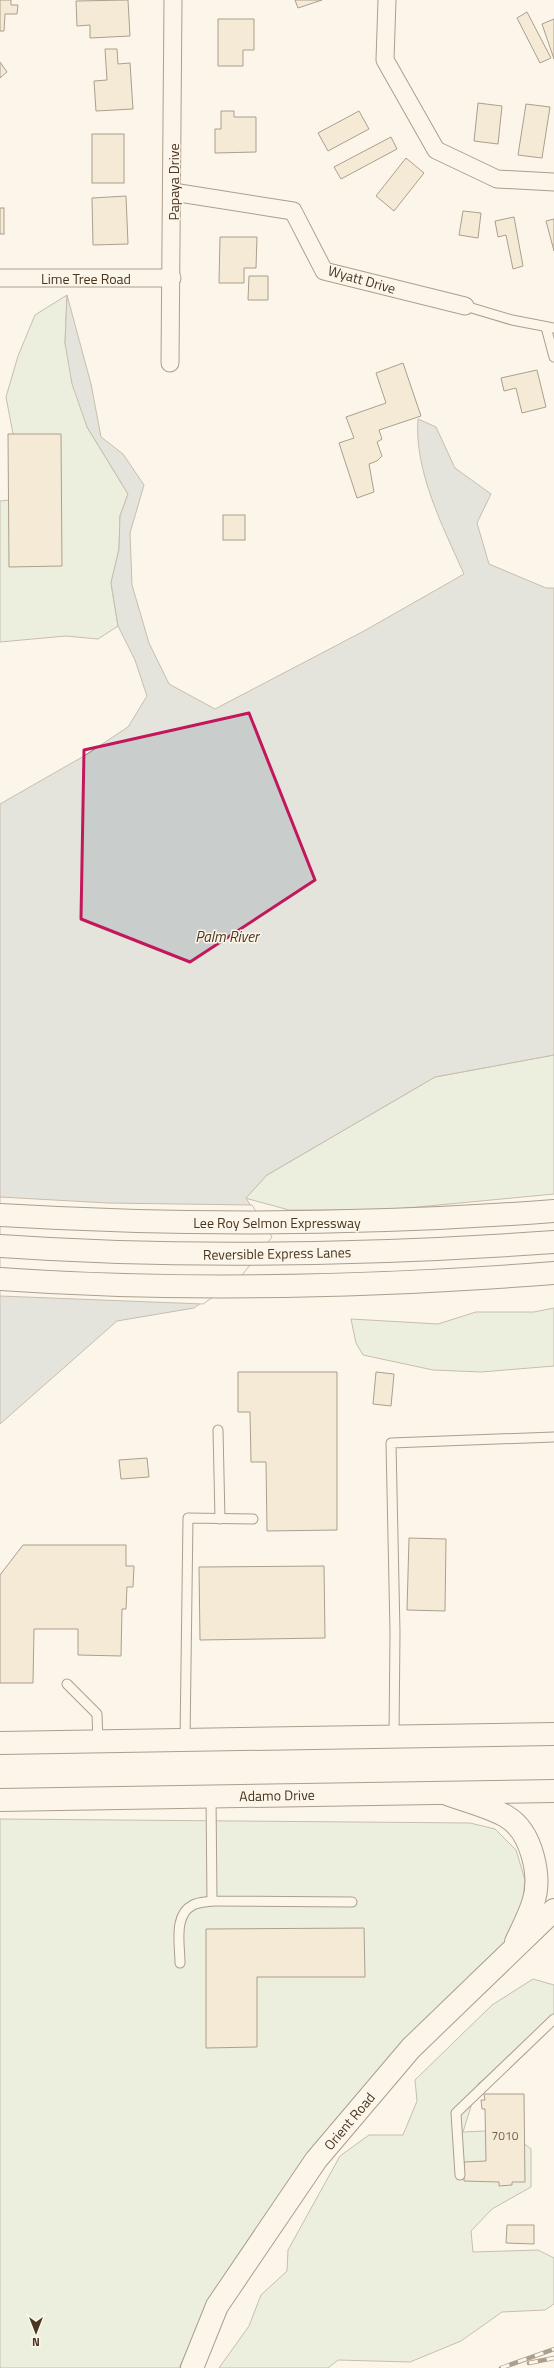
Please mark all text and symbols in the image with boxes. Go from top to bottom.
street label: Papaya Drive [163,144,184,220]
street label: Wyatt Drive [326,259,398,299]
street label: Lime Tree Road [41,268,131,289]
water label: Palm River [195,925,261,948]
street label: Lee Roy Selmon Expressway [193,1212,361,1233]
street label: Reversible Express Lanes [203,1241,351,1265]
street label: Adamo Drive [239,1784,315,1806]
street label: Orient Road [318,2087,380,2155]
house number: 7010 [492,2126,519,2145]
north arrow [16,2312,56,2352]
text: N [32,2334,40,2350]

